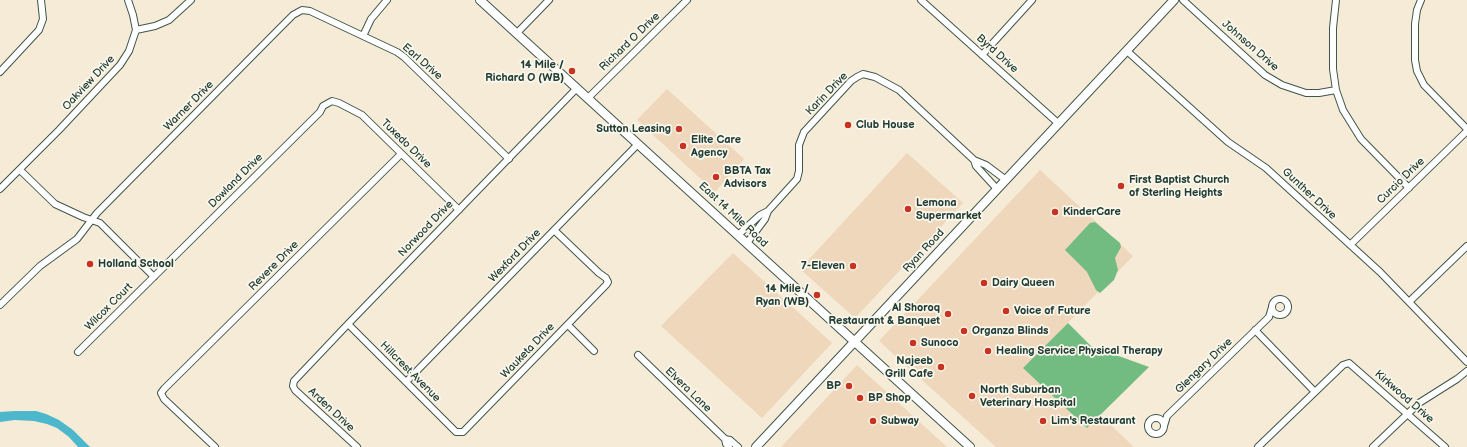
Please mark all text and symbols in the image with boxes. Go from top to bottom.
street label: Richard O Drive [597,10,663,74]
street label: Johnson Drive [1219,18,1281,74]
street label: Byrd Drive [973,32,1021,76]
street label: Earl Drive [399,41,445,83]
street label: Oakview Drive [60,53,118,113]
place label: 14 Mile / Richard O (WB) [485,58,564,84]
marker: 14 Mile / Richard O (WB) [567,66,577,76]
street label: Karin Drive [803,70,851,118]
street label: Warner Drive [161,78,217,134]
street label: Tuxedo Drive [378,117,434,171]
place label: Club House [856,118,914,132]
marker: Club House [843,120,853,130]
place label: Sutton Leasing [596,122,671,136]
marker: Sutton Leasing [674,124,684,134]
place label: Elite Care Agency [691,133,741,159]
marker: Elite Care Agency [678,141,688,151]
street label: Dowland Drive [206,151,266,211]
street label: Curcio Drive [1374,155,1428,207]
place label: BBTA Tax Advisors [724,164,771,190]
street label: Gunther Drive [1279,166,1339,222]
marker: BBTA Tax Advisors [711,172,721,182]
place label: First Baptist Church of Sterling Heights [1129,173,1229,199]
street label: East 14 Mile Road [696,180,770,250]
marker: First Baptist Church of Sterling Heights [1116,181,1126,191]
place label: Lemona Supermarket [916,196,982,222]
street label: Norwood Drive [396,198,456,260]
marker: Lemona Supermarket [903,204,913,214]
place label: KinderCare [1063,205,1121,219]
marker: KinderCare [1050,207,1060,217]
street label: Wexford Drive [486,227,544,285]
street label: Ryan Road [901,227,947,275]
street label: Revere Drive [246,238,302,294]
place label: Holland School [98,257,174,271]
marker: Holland School [85,259,95,269]
place label: 7-Eleven [801,259,845,273]
marker: 7-Eleven [848,261,858,271]
place label: Dairy Queen [992,276,1055,290]
marker: Dairy Queen [979,278,989,288]
street label: Wilcox Court [82,280,136,334]
place label: 14 Mile / Ryan (WB) [755,282,809,308]
marker: 14 Mile / Ryan (WB) [812,290,822,300]
place label: Al Shoroq Restaurant & Banquet [829,301,940,327]
place label: Voice of Future [1014,304,1091,318]
marker: Voice of Future [1001,306,1011,316]
marker: Al Shoroq Restaurant & Banquet [943,309,953,319]
street label: Wauketa Drive [498,321,558,381]
place label: Organza Blinds [972,324,1048,338]
marker: Organza Blinds [959,326,969,336]
street label: Glengary Drive [1173,335,1235,397]
place label: Sunoco [921,336,959,350]
marker: Sunoco [908,338,918,348]
street label: Hillcrest Avenue [377,339,443,405]
place label: Healing Service Physical Therapy [996,344,1163,358]
marker: Healing Service Physical Therapy [983,346,993,356]
place label: Najeeb Grill Cafe [885,354,933,380]
marker: Najeeb Grill Cafe [936,362,946,372]
street label: Elvera Lane [662,365,714,415]
street label: Kirkwood Drive [1372,368,1436,426]
place label: BP [826,379,841,393]
marker: BP [844,381,854,391]
place label: North Suburban Veterinary Hospital [980,383,1076,409]
street label: Arden Drive [305,385,357,435]
place label: BP Shop [868,391,911,405]
marker: North Suburban Veterinary Hospital [967,391,977,401]
marker: BP Shop [855,393,865,403]
place label: Subway [881,414,919,428]
place label: Lim's Restaurant [1051,414,1135,428]
marker: Subway [868,416,878,426]
marker: Lim's Restaurant [1038,416,1048,426]

